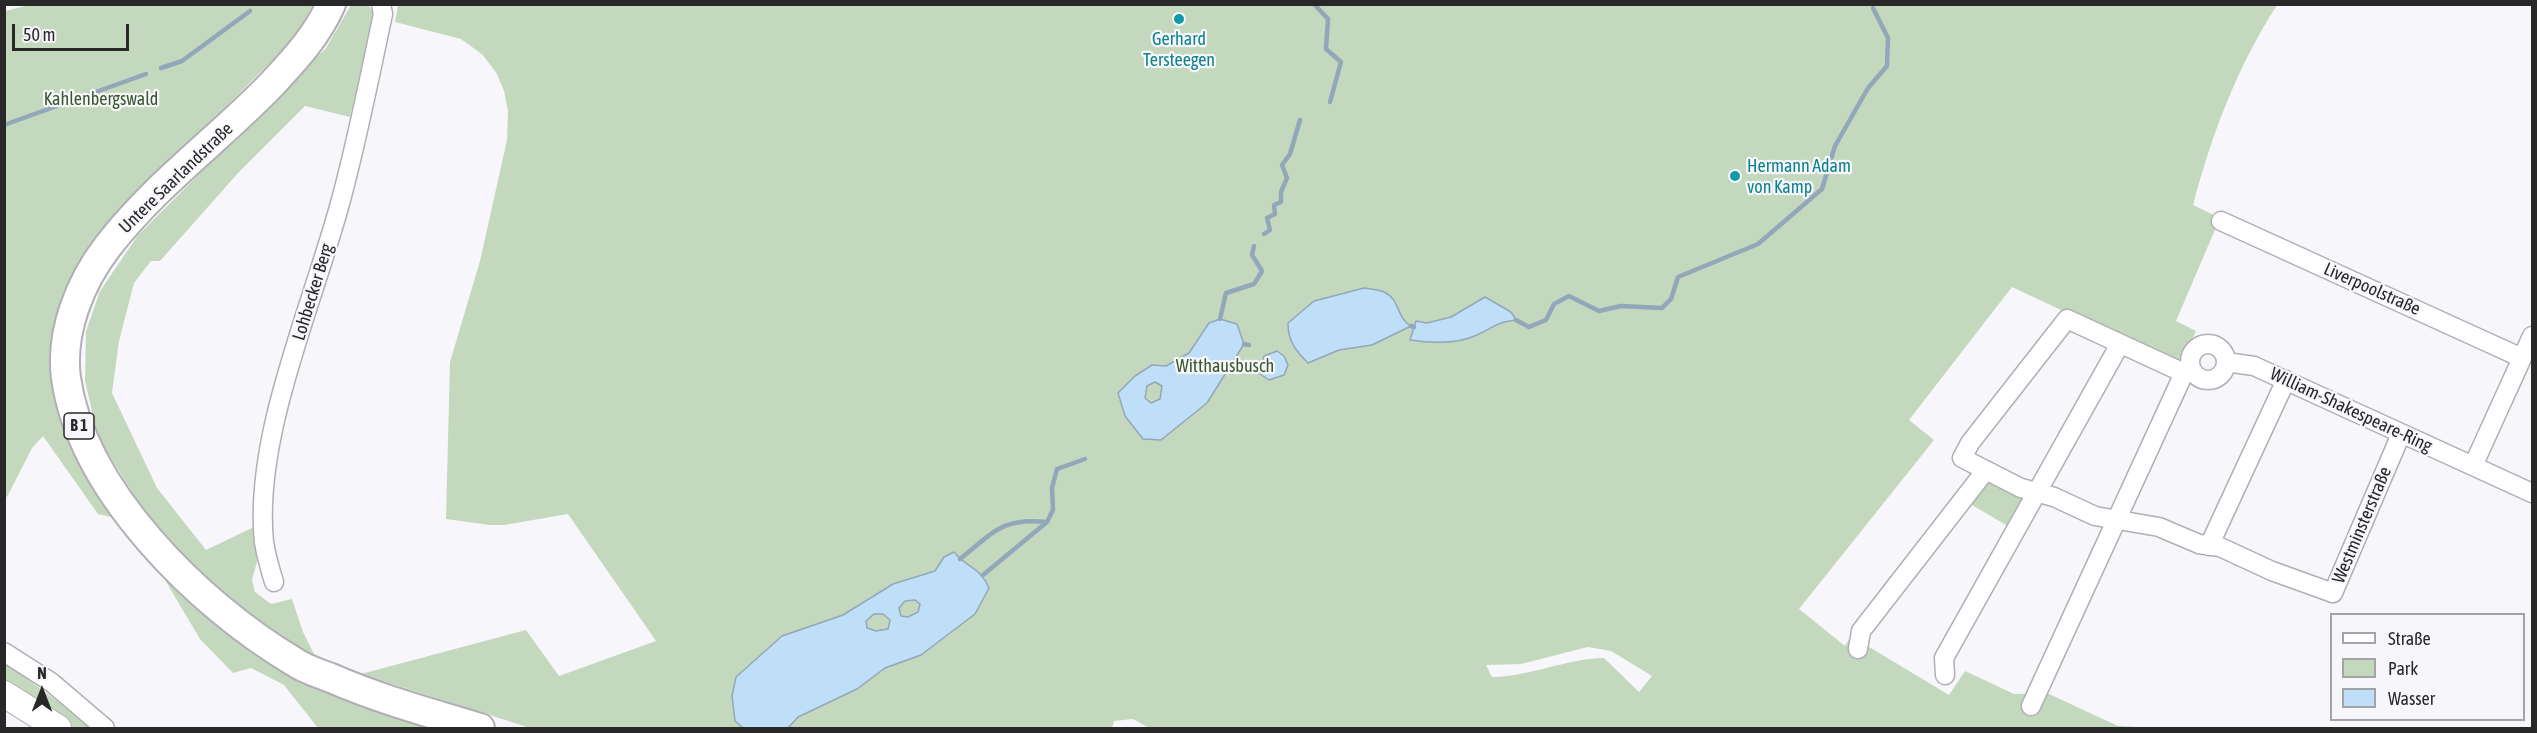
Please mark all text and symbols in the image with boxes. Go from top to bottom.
scale bar [15,12,132,50]
marker: Gerhard Tersteegen [1172,12,1186,26]
text: 50 m [23,24,55,45]
place label: Gerhard Tersteegen [1143,28,1215,70]
park label: Kahlenbergswald [44,88,158,110]
street label: Untere Saarlandstraße [115,118,237,238]
place label: Hermann Adam von Kamp [1747,155,1851,198]
marker: Hermann Adam von Kamp [1728,169,1742,183]
street label: Lohbecker Berg [288,241,338,343]
street label: Liverpoolstraße [2320,258,2424,320]
park label: Witthausbusch [1176,355,1274,377]
street label: William-Shakespeare-Ring [2267,363,2435,457]
road number: B 1 [64,413,94,439]
street label: Westminsterstraße [2328,464,2396,586]
legend [2330,613,2525,721]
text: Straße [2388,628,2431,649]
text: Park [2388,658,2418,679]
north arrow [12,661,72,721]
text: N [37,664,47,682]
text: Wasser [2388,688,2435,709]

